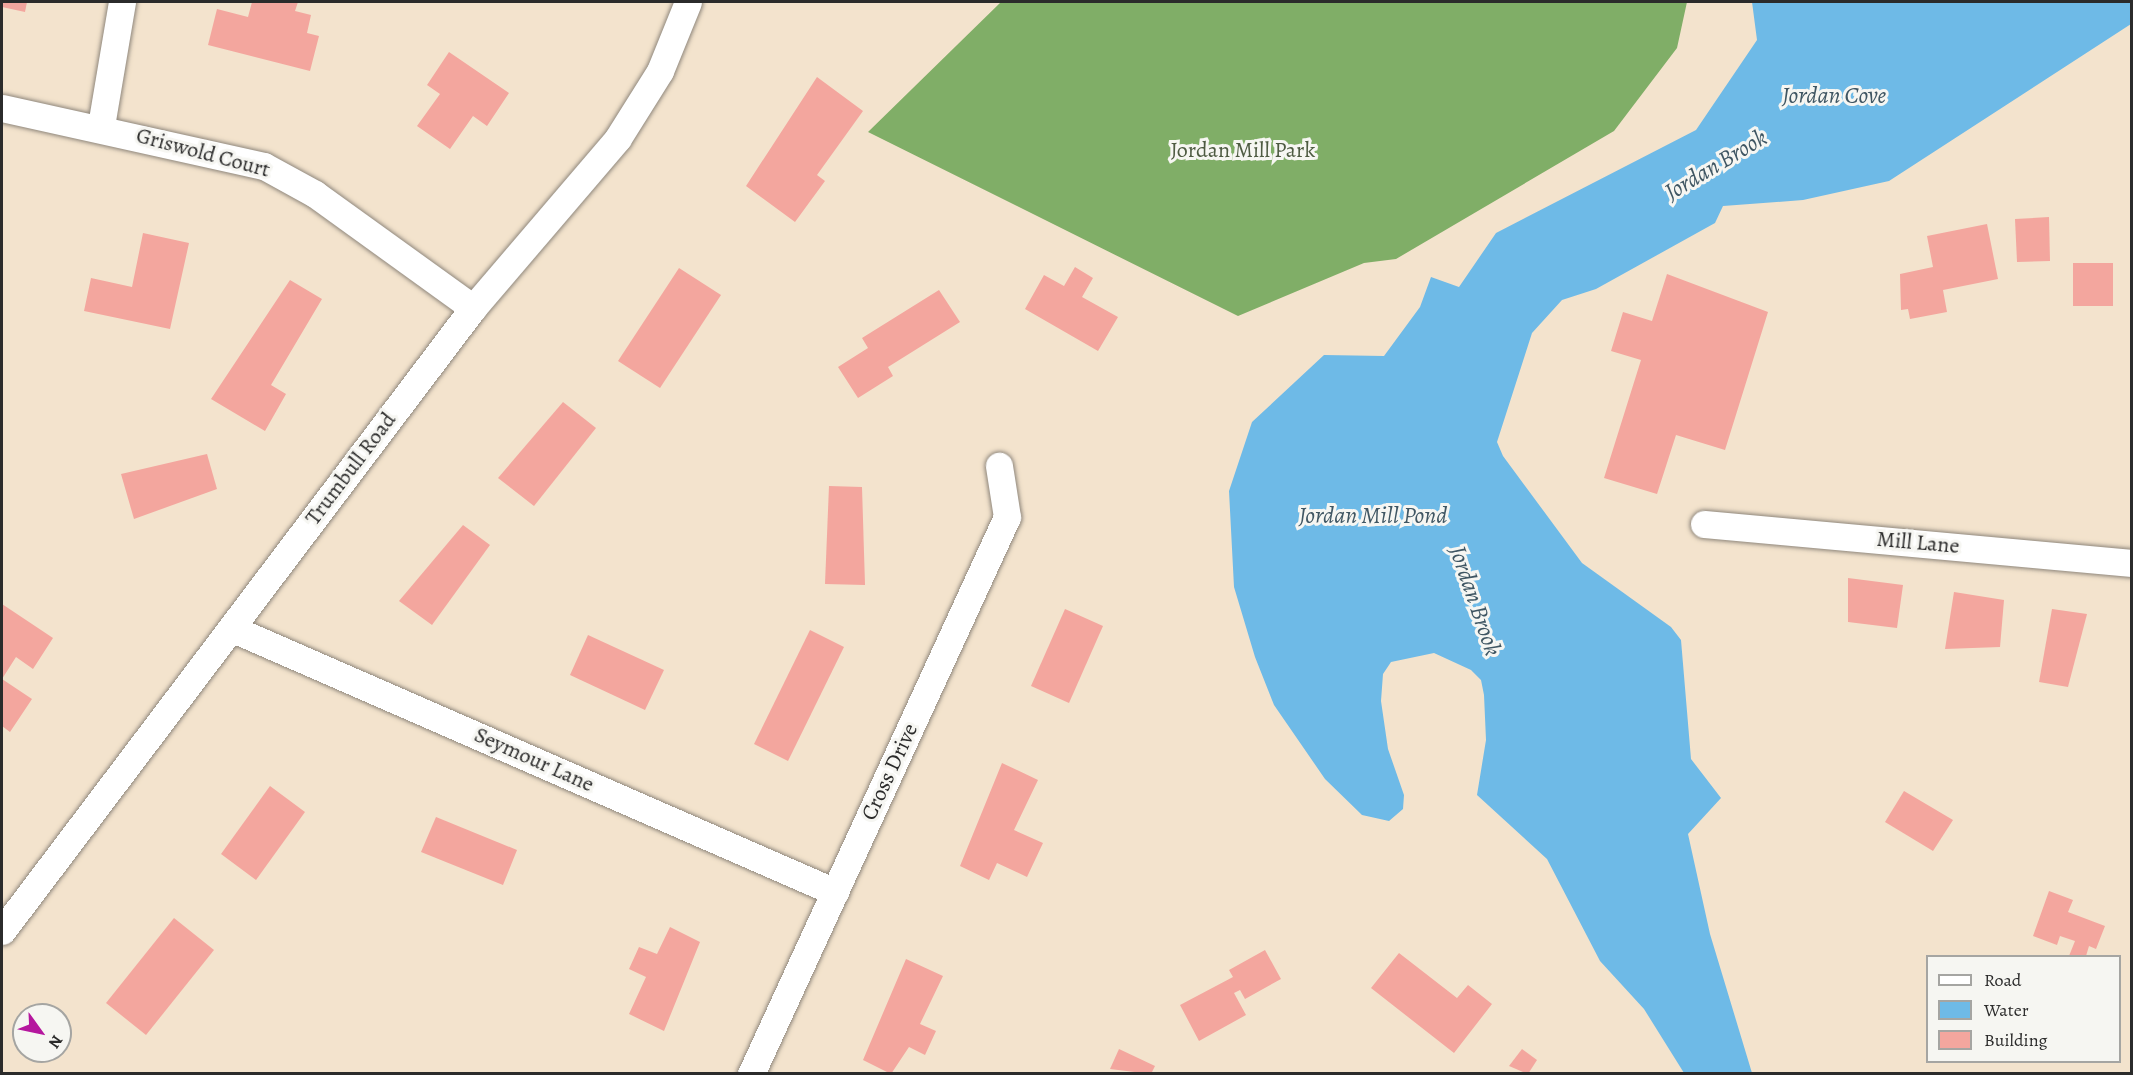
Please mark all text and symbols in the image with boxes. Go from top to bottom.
water label: Jordan Cove [1782,82,1886,110]
street label: Griswold Court [133,122,273,184]
water label: Jordan Brook [1660,123,1772,207]
park label: Jordan Mill Park [1171,138,1315,164]
street label: Trumbull Road [300,408,402,530]
water label: Jordan Mill Pond [1299,502,1447,530]
street label: Mill Lane [1875,526,1961,560]
water label: Jordan Brook [1443,542,1507,660]
street label: Cross Drive [856,719,924,825]
street label: Seymour Lane [470,722,598,798]
legend [1926,955,2121,1063]
text: Road [1984,968,2021,992]
text: Water [1984,998,2029,1022]
north arrow [12,1003,72,1063]
text: Building [1984,1028,2048,1052]
text: N [43,1031,68,1053]

